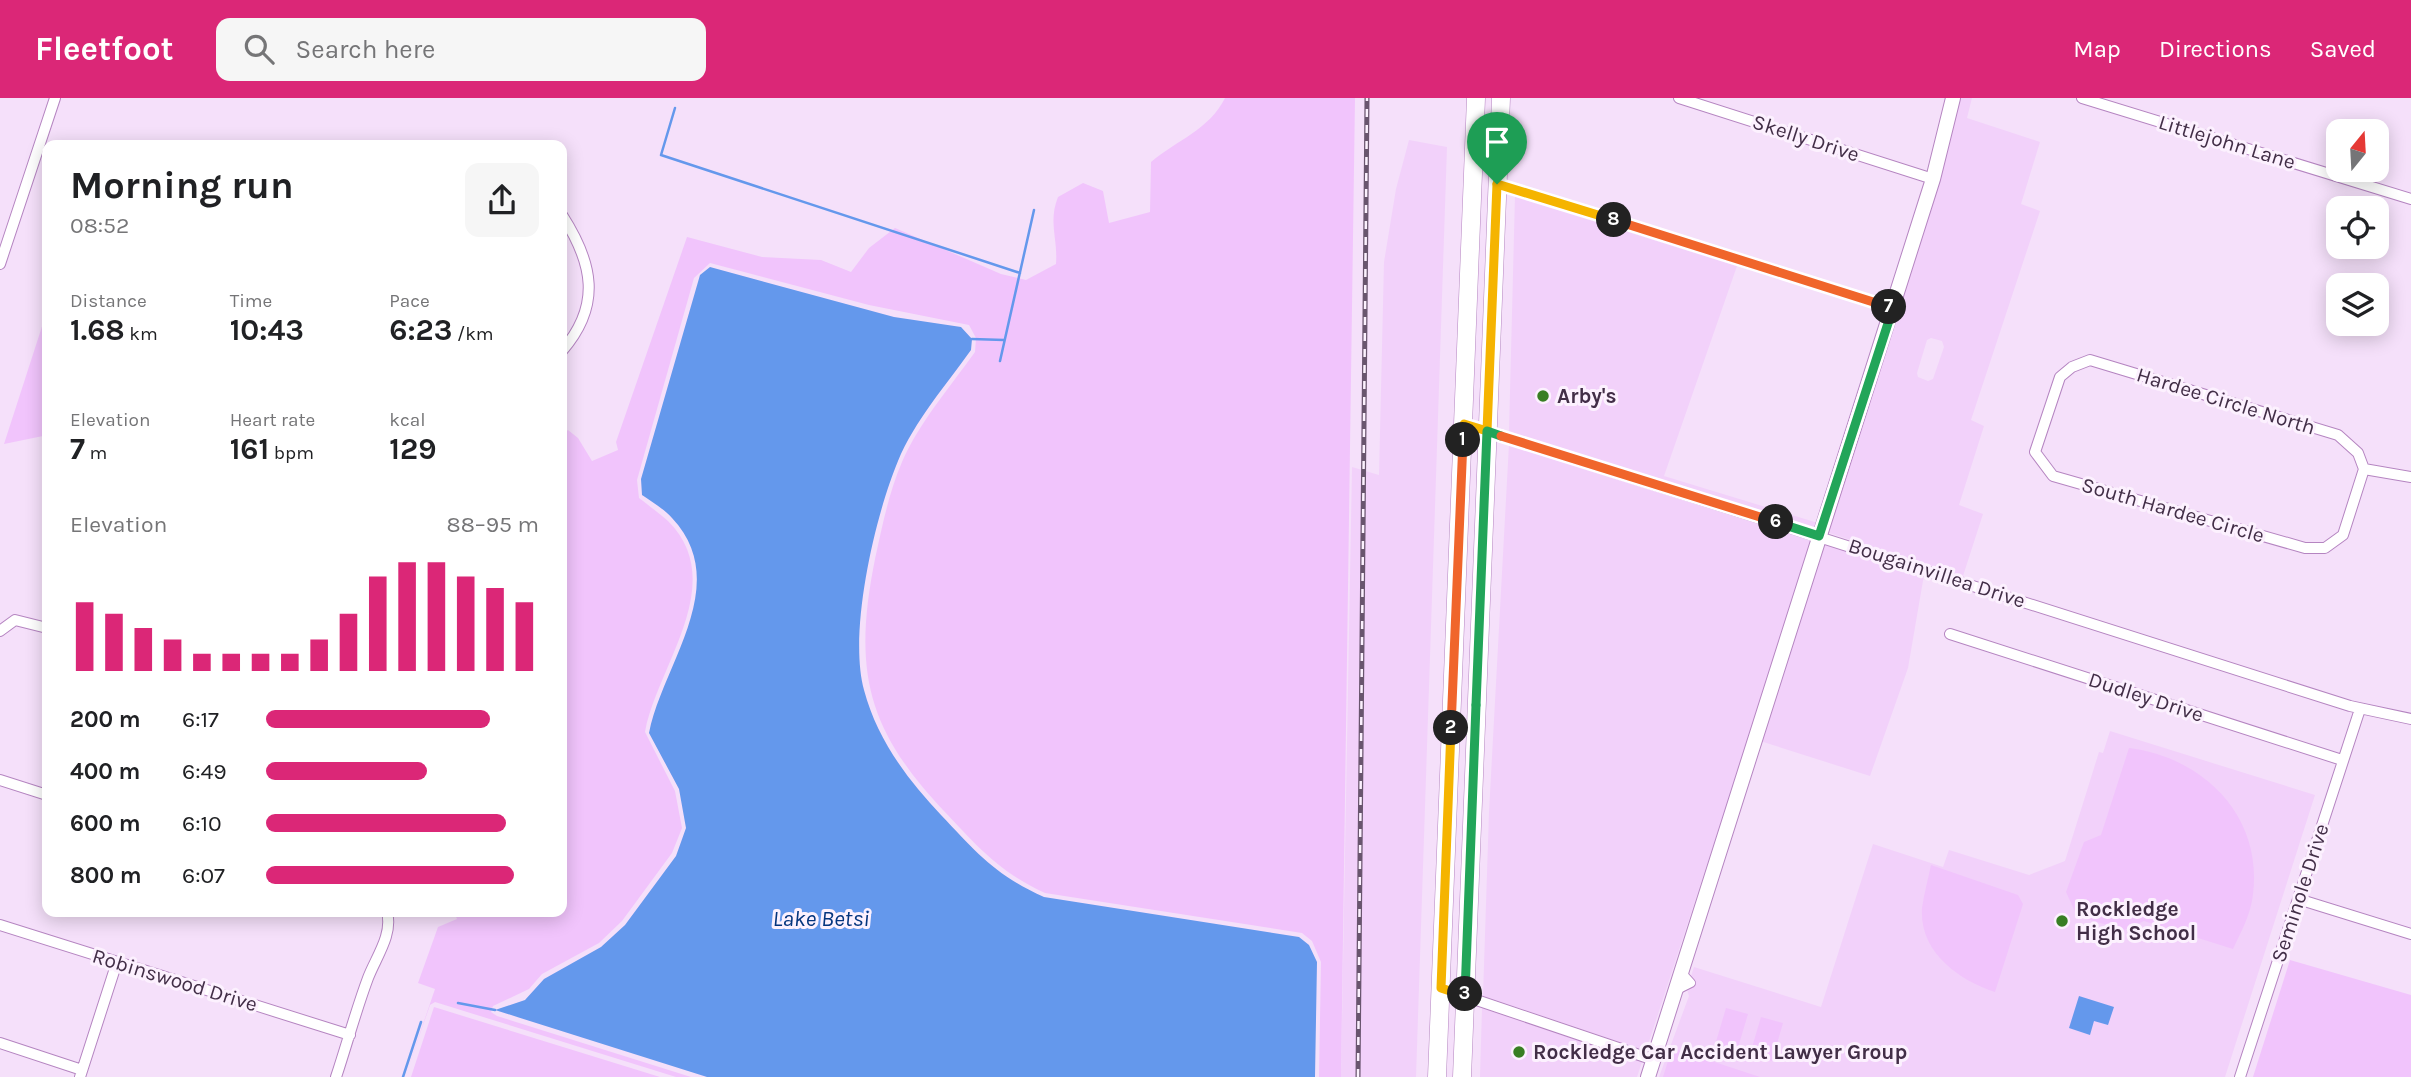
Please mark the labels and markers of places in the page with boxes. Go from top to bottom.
pin [1467,112,1527,184]
pin: 8 [1596,202,1632,238]
pin: 7 [1871,290,1906,325]
place label: Arby's [1557,384,1617,408]
marker: Arby's [1535,388,1551,404]
pin: 1 [1446,422,1480,458]
pin: 6 [1758,504,1794,540]
pin: 2 [1434,710,1468,746]
place label: Rockledge High School [2076,897,2196,945]
marker: Rockledge High School [2054,913,2070,929]
pin: 3 [1448,976,1482,1012]
place label: Rockledge Car Accident Lawyer Group [1533,1040,1907,1064]
marker: Rockledge Car Accident Lawyer Group [1511,1044,1527,1060]

